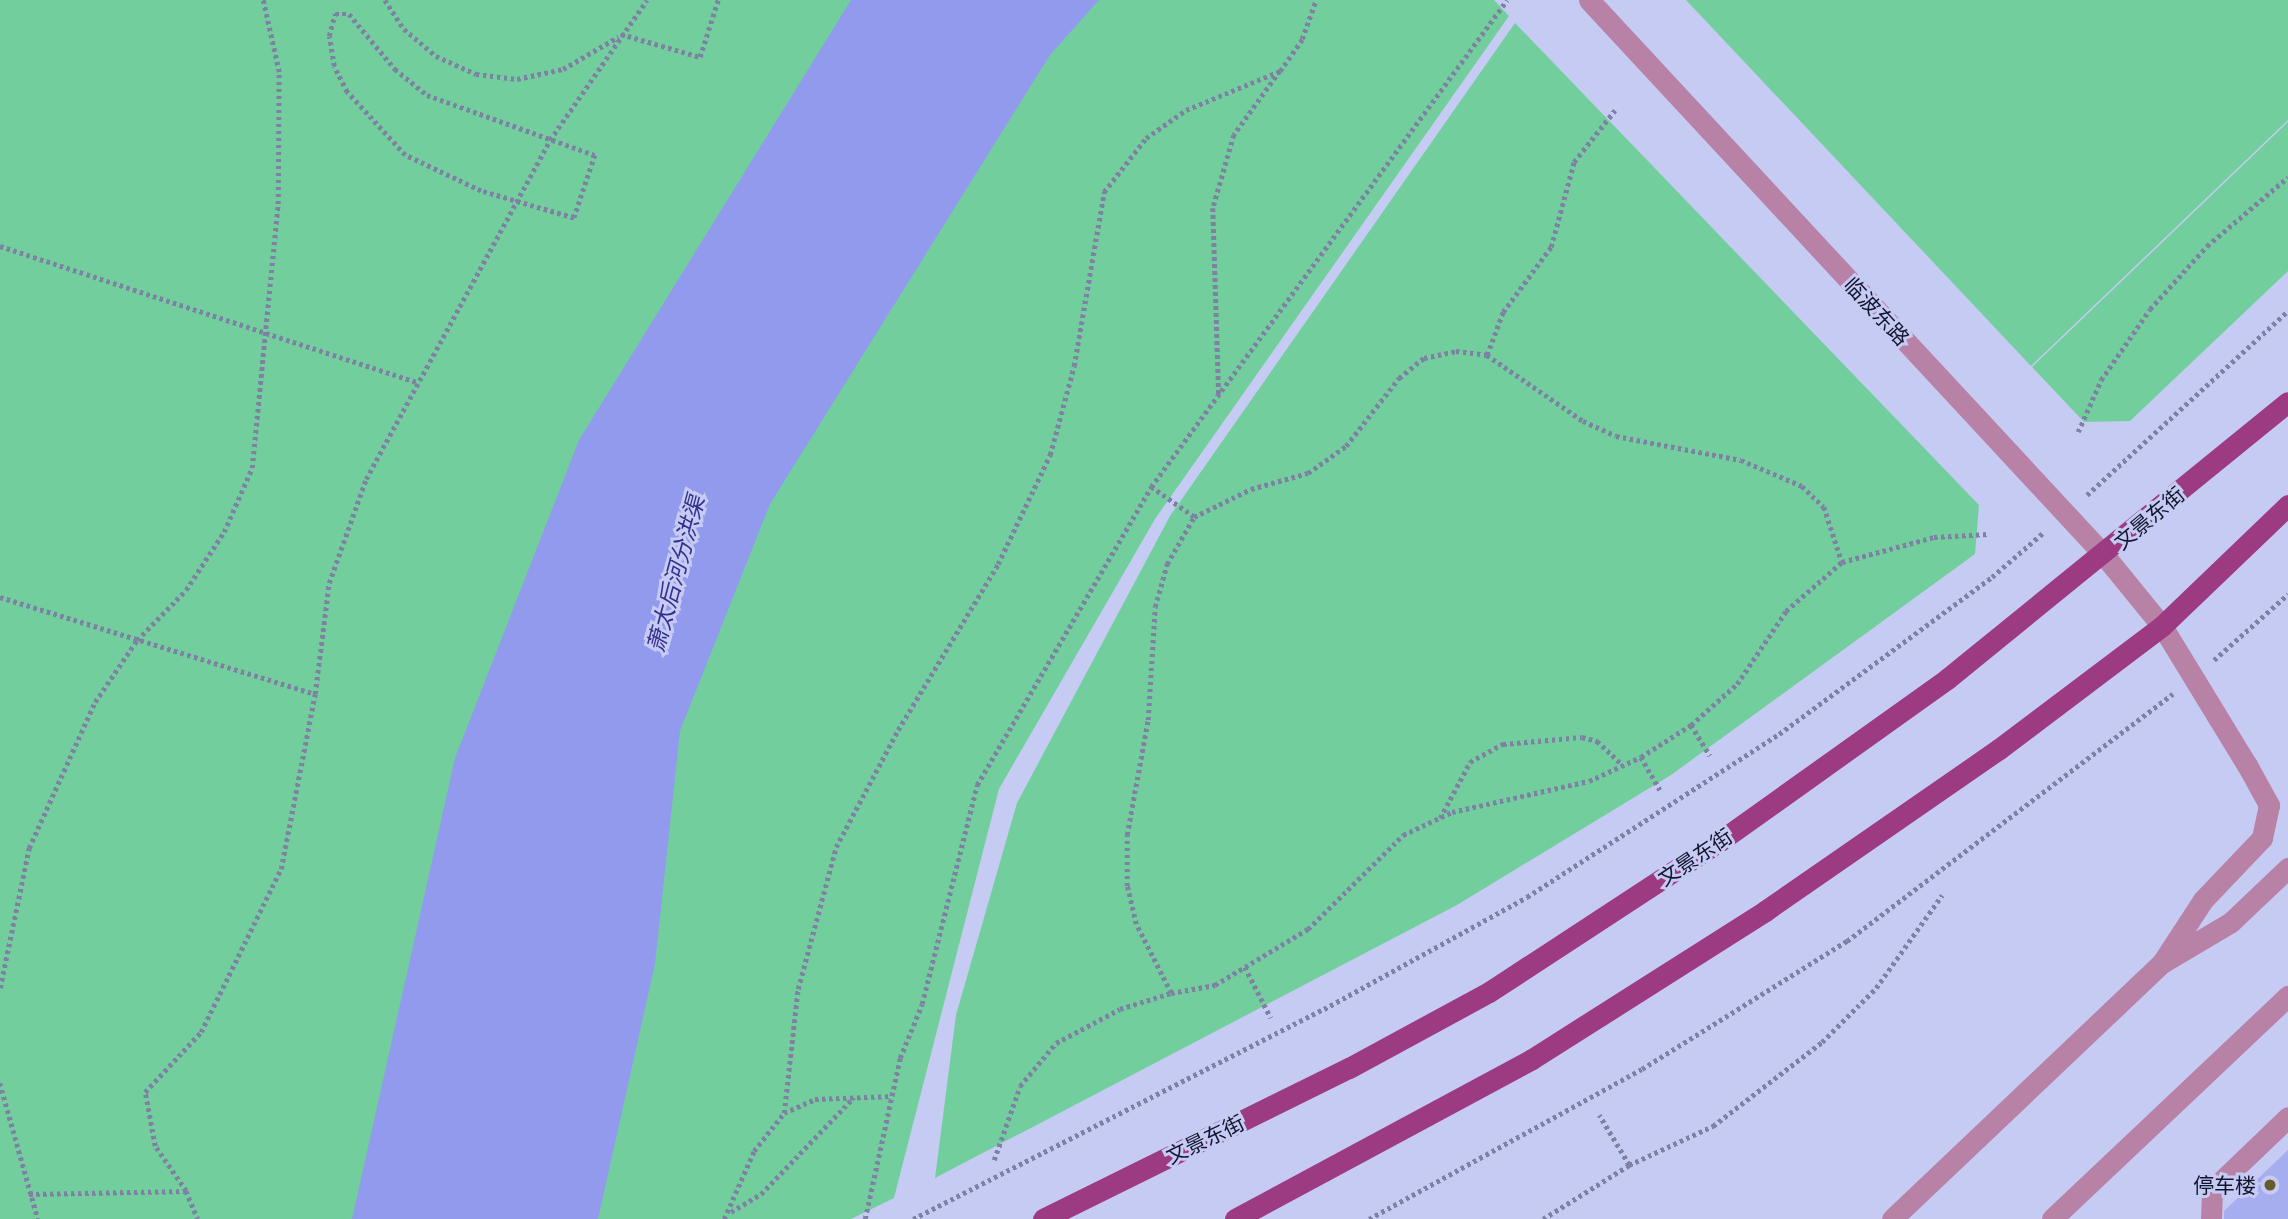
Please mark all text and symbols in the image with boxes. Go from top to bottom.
street label: 临波东路 [1839,272,1915,350]
street label: 文景东街 [2109,481,2189,555]
water label: 萧太后河分洪渠 [642,493,710,655]
street label: 文景东街 [1653,823,1737,891]
street label: 文景东街 [1162,1109,1248,1169]
place label: 停车楼 [2193,1172,2256,1198]
marker: 停车楼 [2262,1177,2278,1193]

